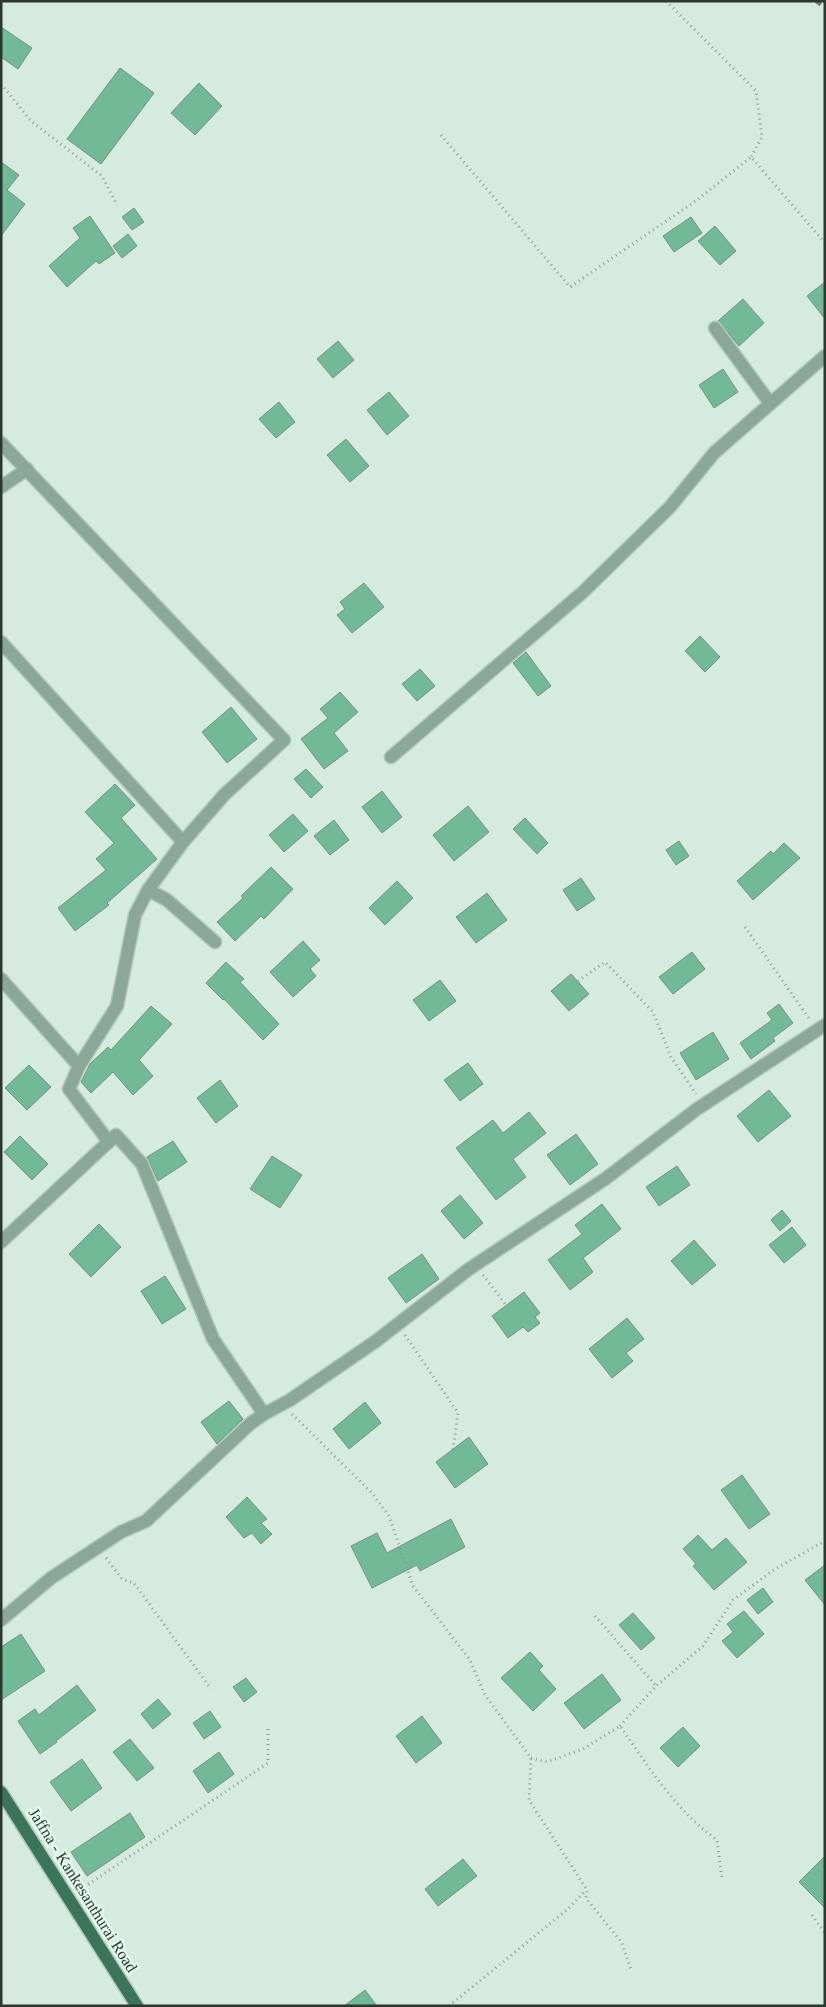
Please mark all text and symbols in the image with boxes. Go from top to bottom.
street label: Jaffna - Kankesanthurai Road [25,1805,141,1975]

